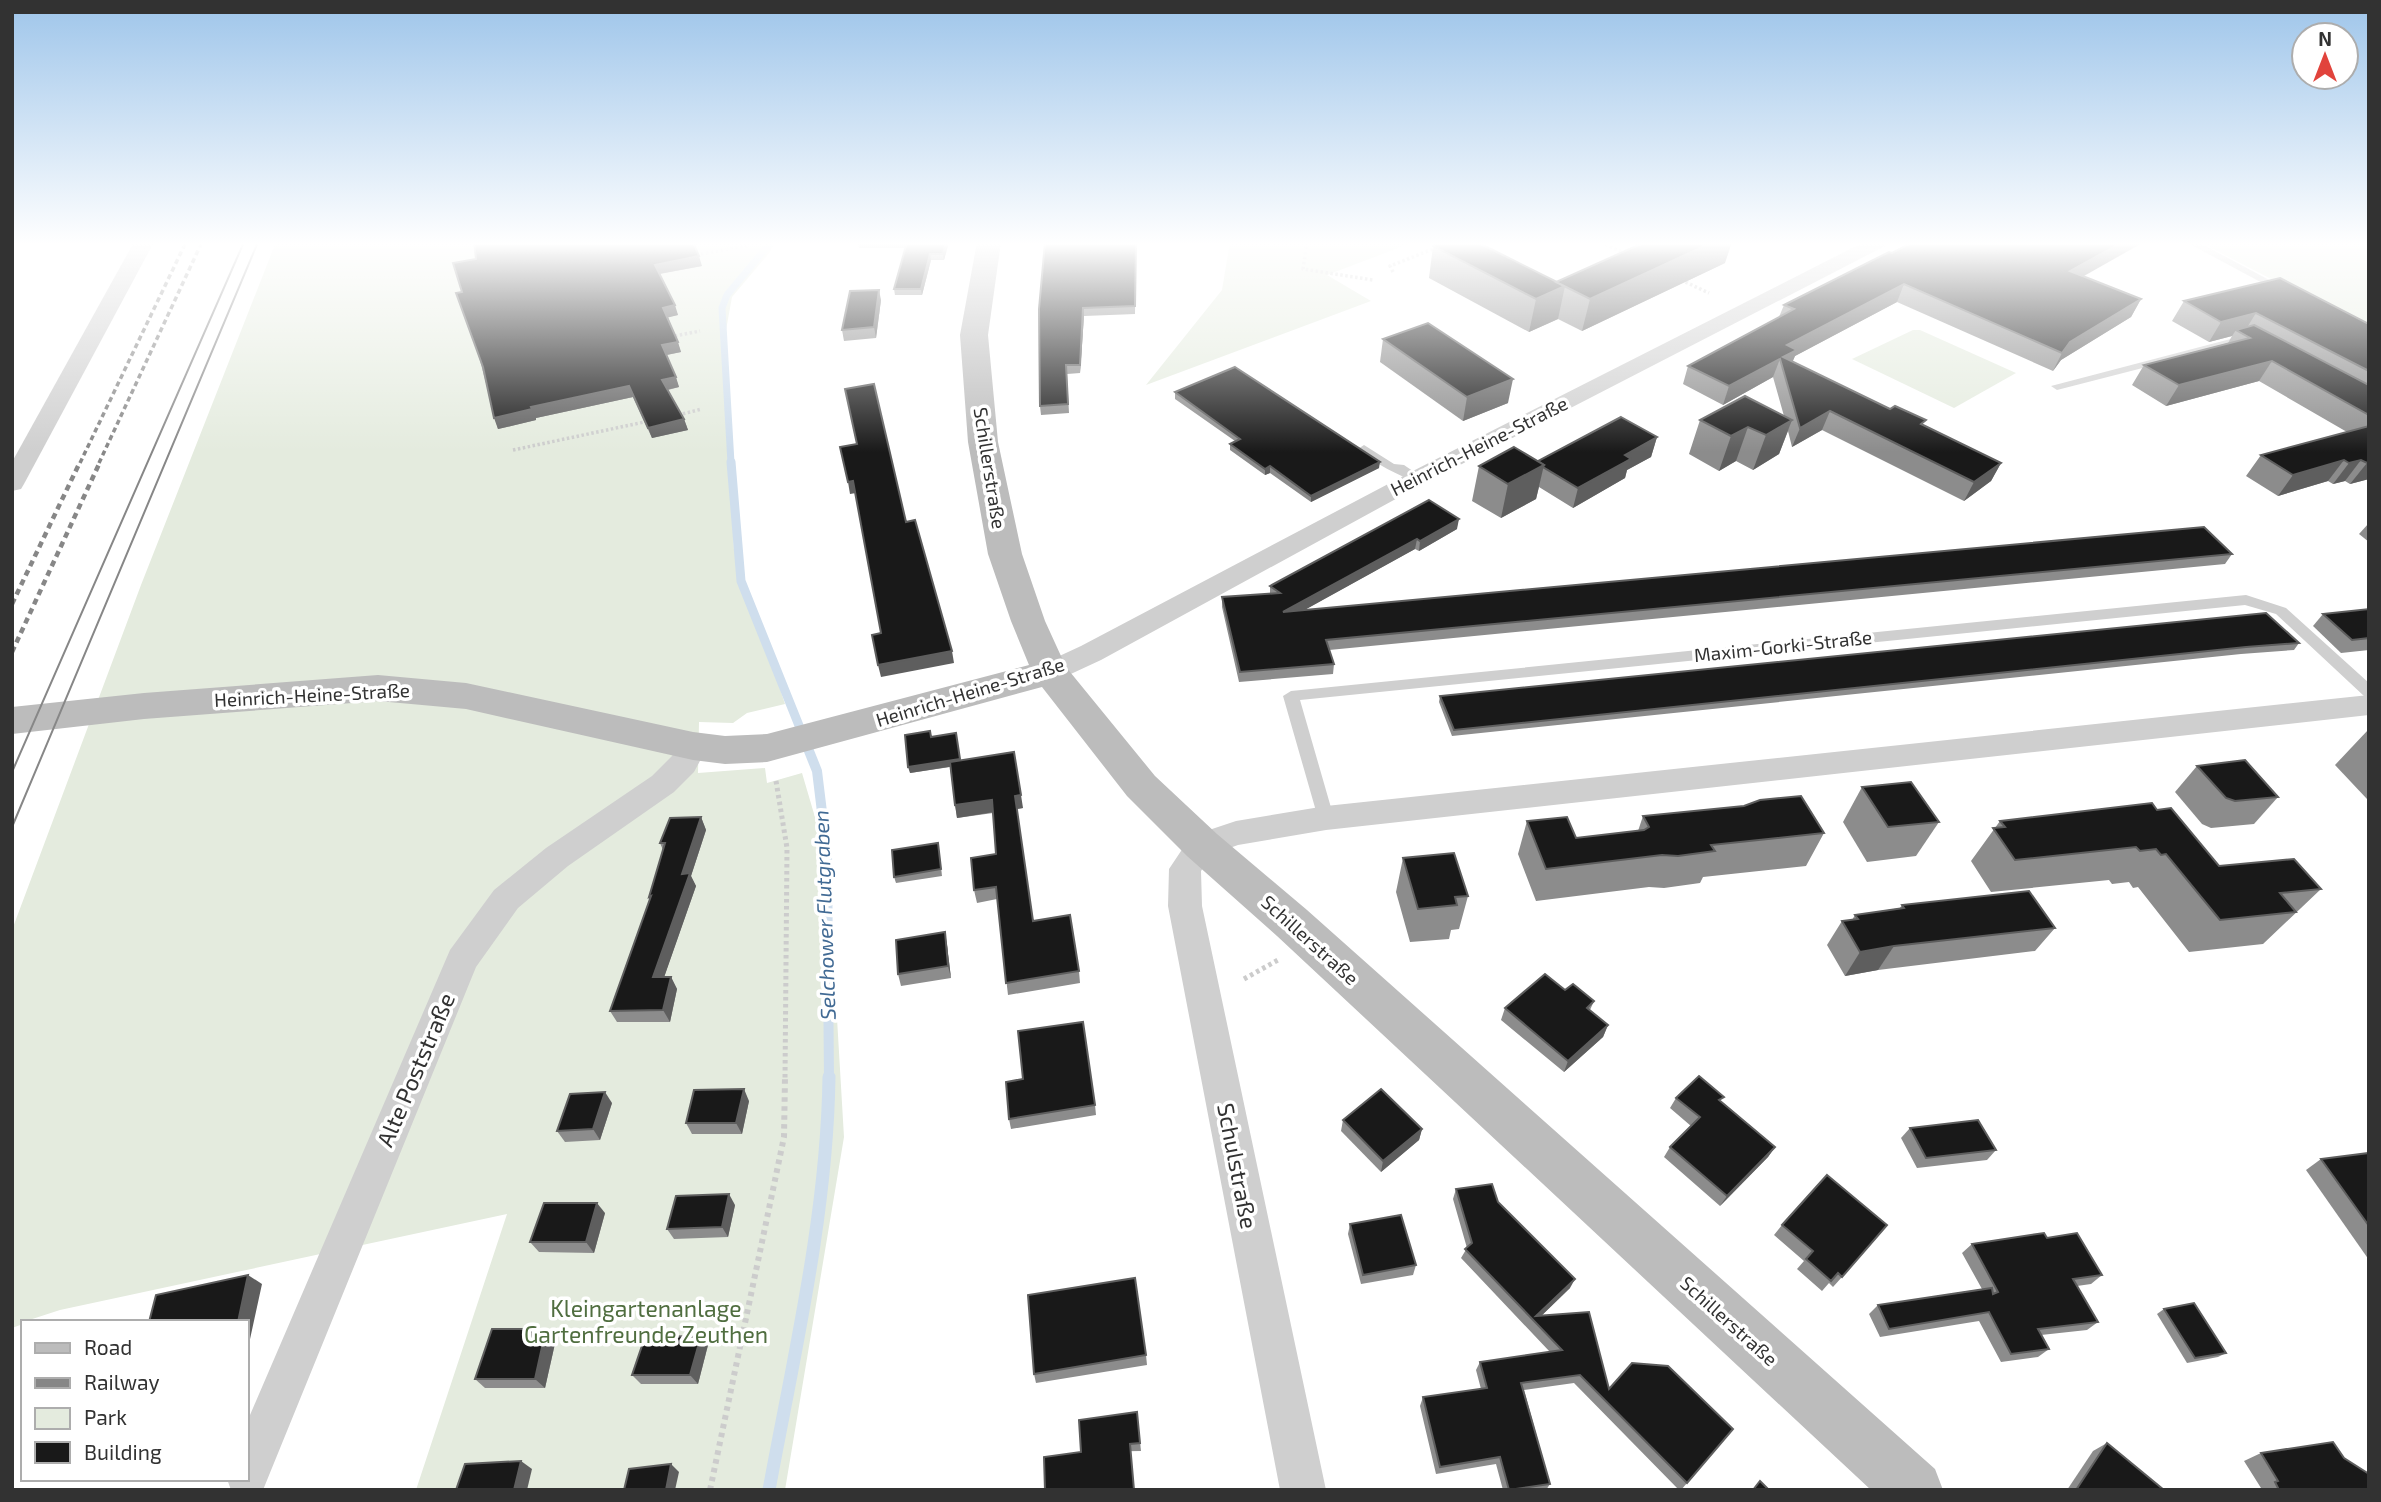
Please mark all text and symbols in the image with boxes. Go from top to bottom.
north arrow [2290,21,2360,91]
text: N [2318,27,2332,50]
street label: Heinrich-Heine-Straße [1386,391,1571,500]
street label: Schillerstraße [970,405,1011,530]
street label: Maxim-Gorki-Straße [1693,625,1873,666]
street label: Heinrich-Heine-Straße [873,652,1067,731]
street label: Heinrich-Heine-Straße [214,678,410,711]
water label: Selchower Flutgraben [807,810,840,1020]
street label: Schillerstraße [1257,890,1364,989]
street label: Alte Poststraße [370,988,460,1151]
street label: Schulstraße [1212,1100,1264,1231]
street label: Schillerstraße [1676,1271,1783,1370]
park label: Kleingartenanlage Gartenfreunde Zeuthen [524,1294,768,1348]
legend [21,1320,248,1481]
text: Road [84,1334,132,1359]
text: Railway [84,1369,160,1394]
text: Park [84,1404,127,1429]
text: Building [84,1439,162,1464]

